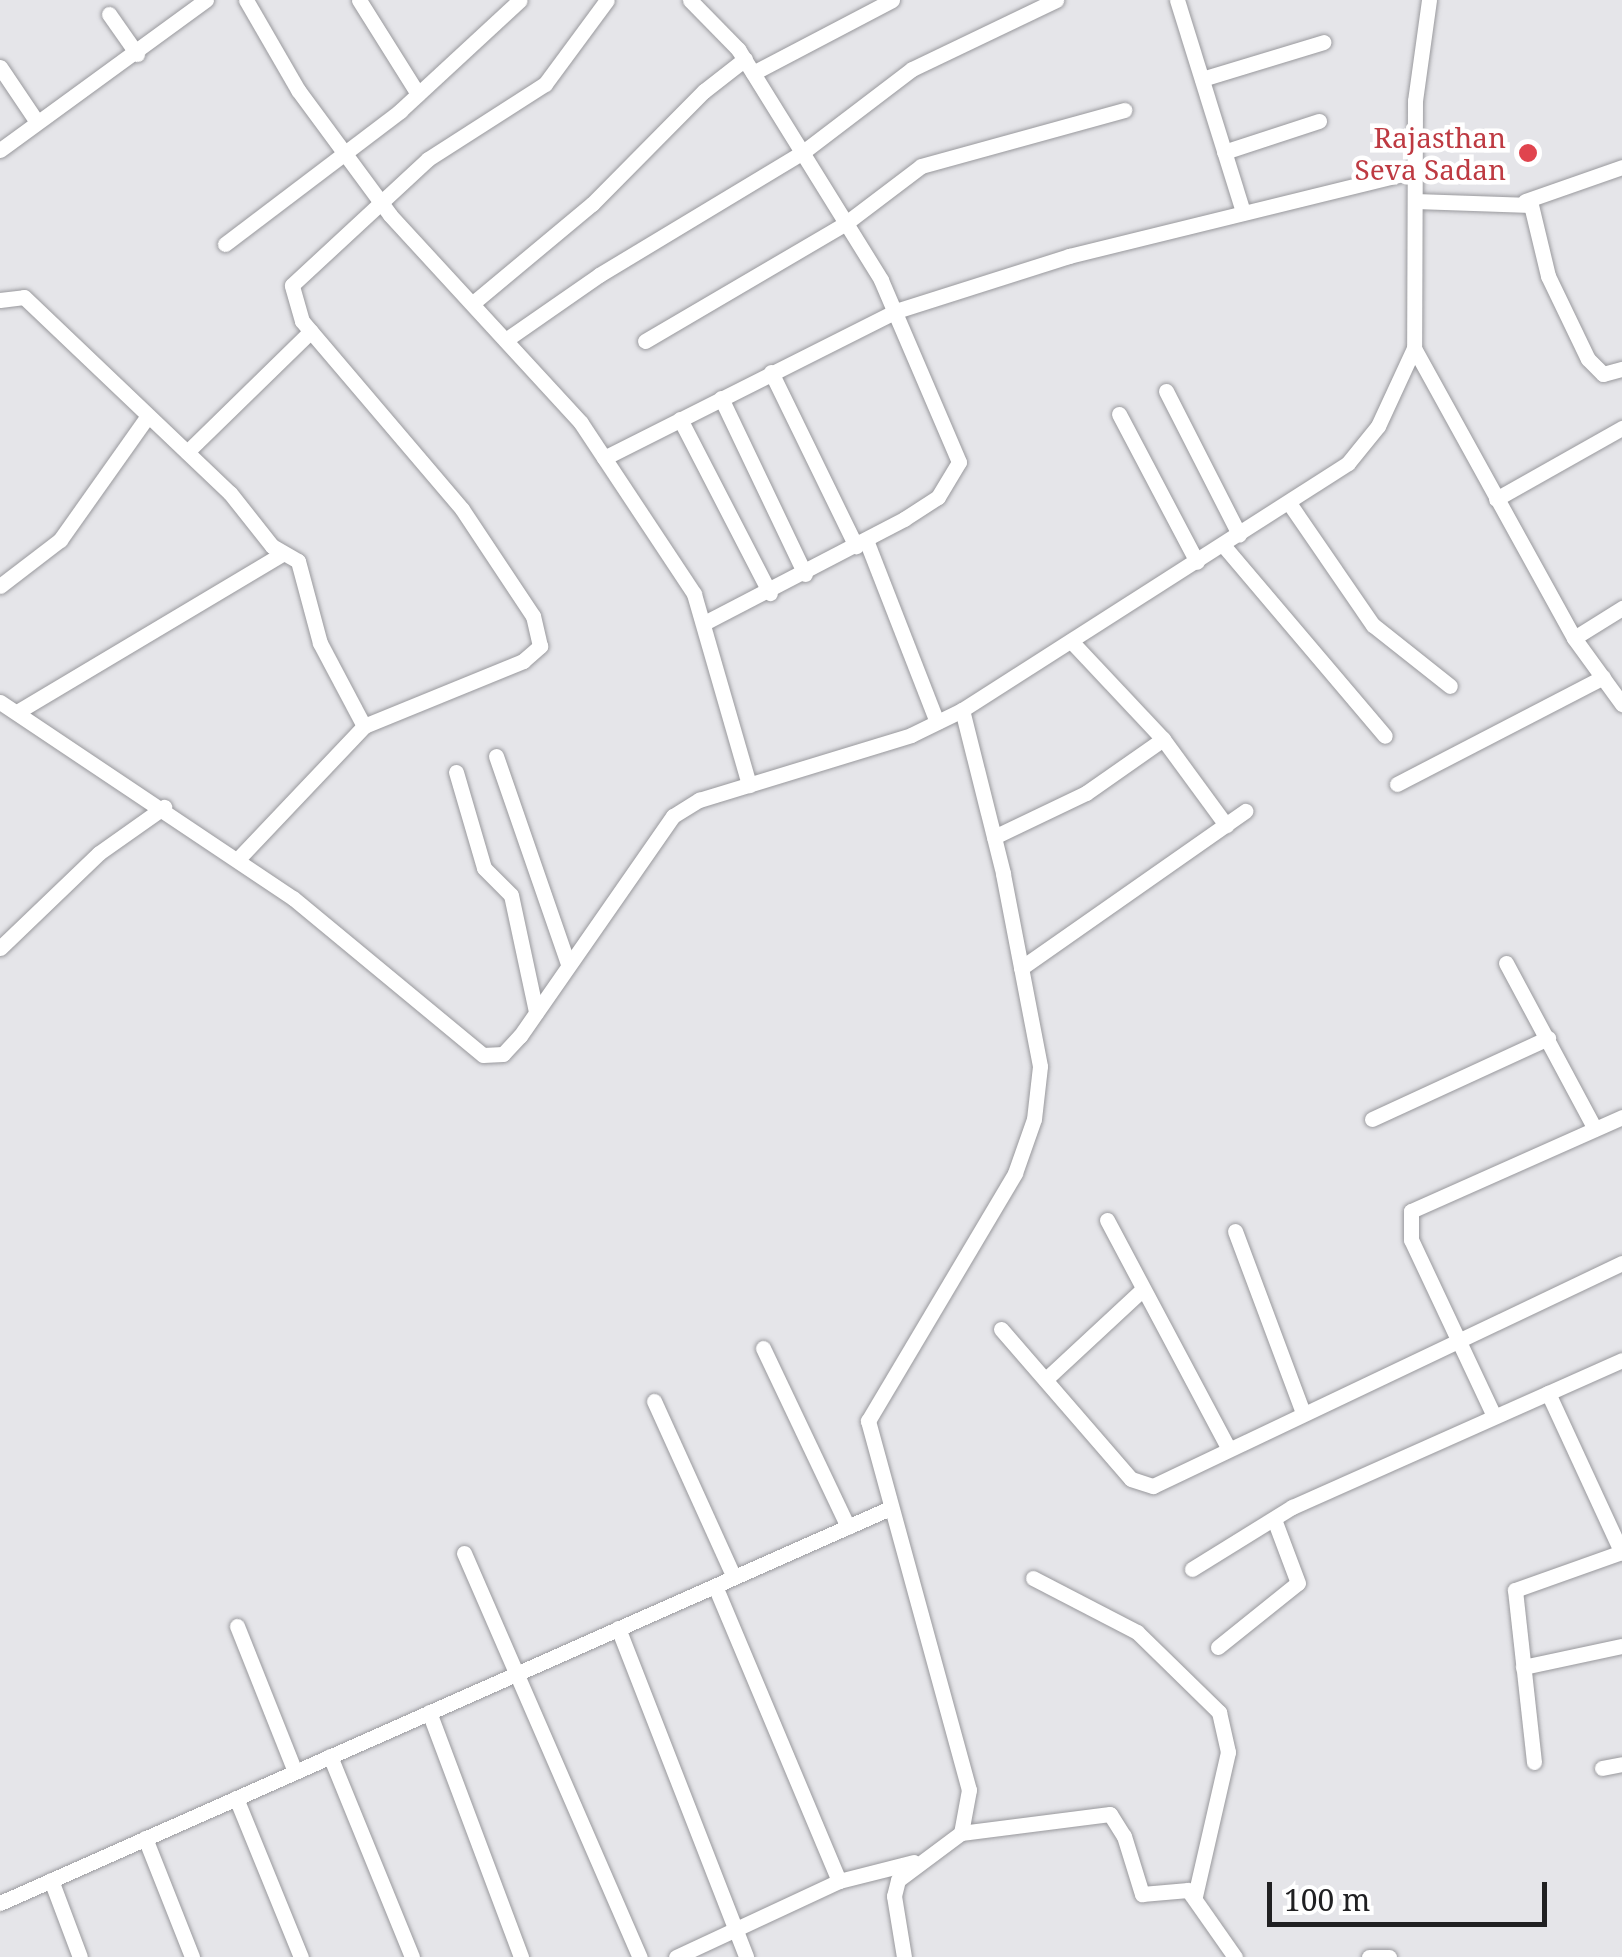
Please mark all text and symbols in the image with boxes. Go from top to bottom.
place label: Rajasthan Seva Sadan [1355,120,1506,186]
marker: Rajasthan Seva Sadan [1515,140,1541,166]
scale bar [1272,1862,1552,1924]
text: 100 m [1284,1879,1370,1920]

